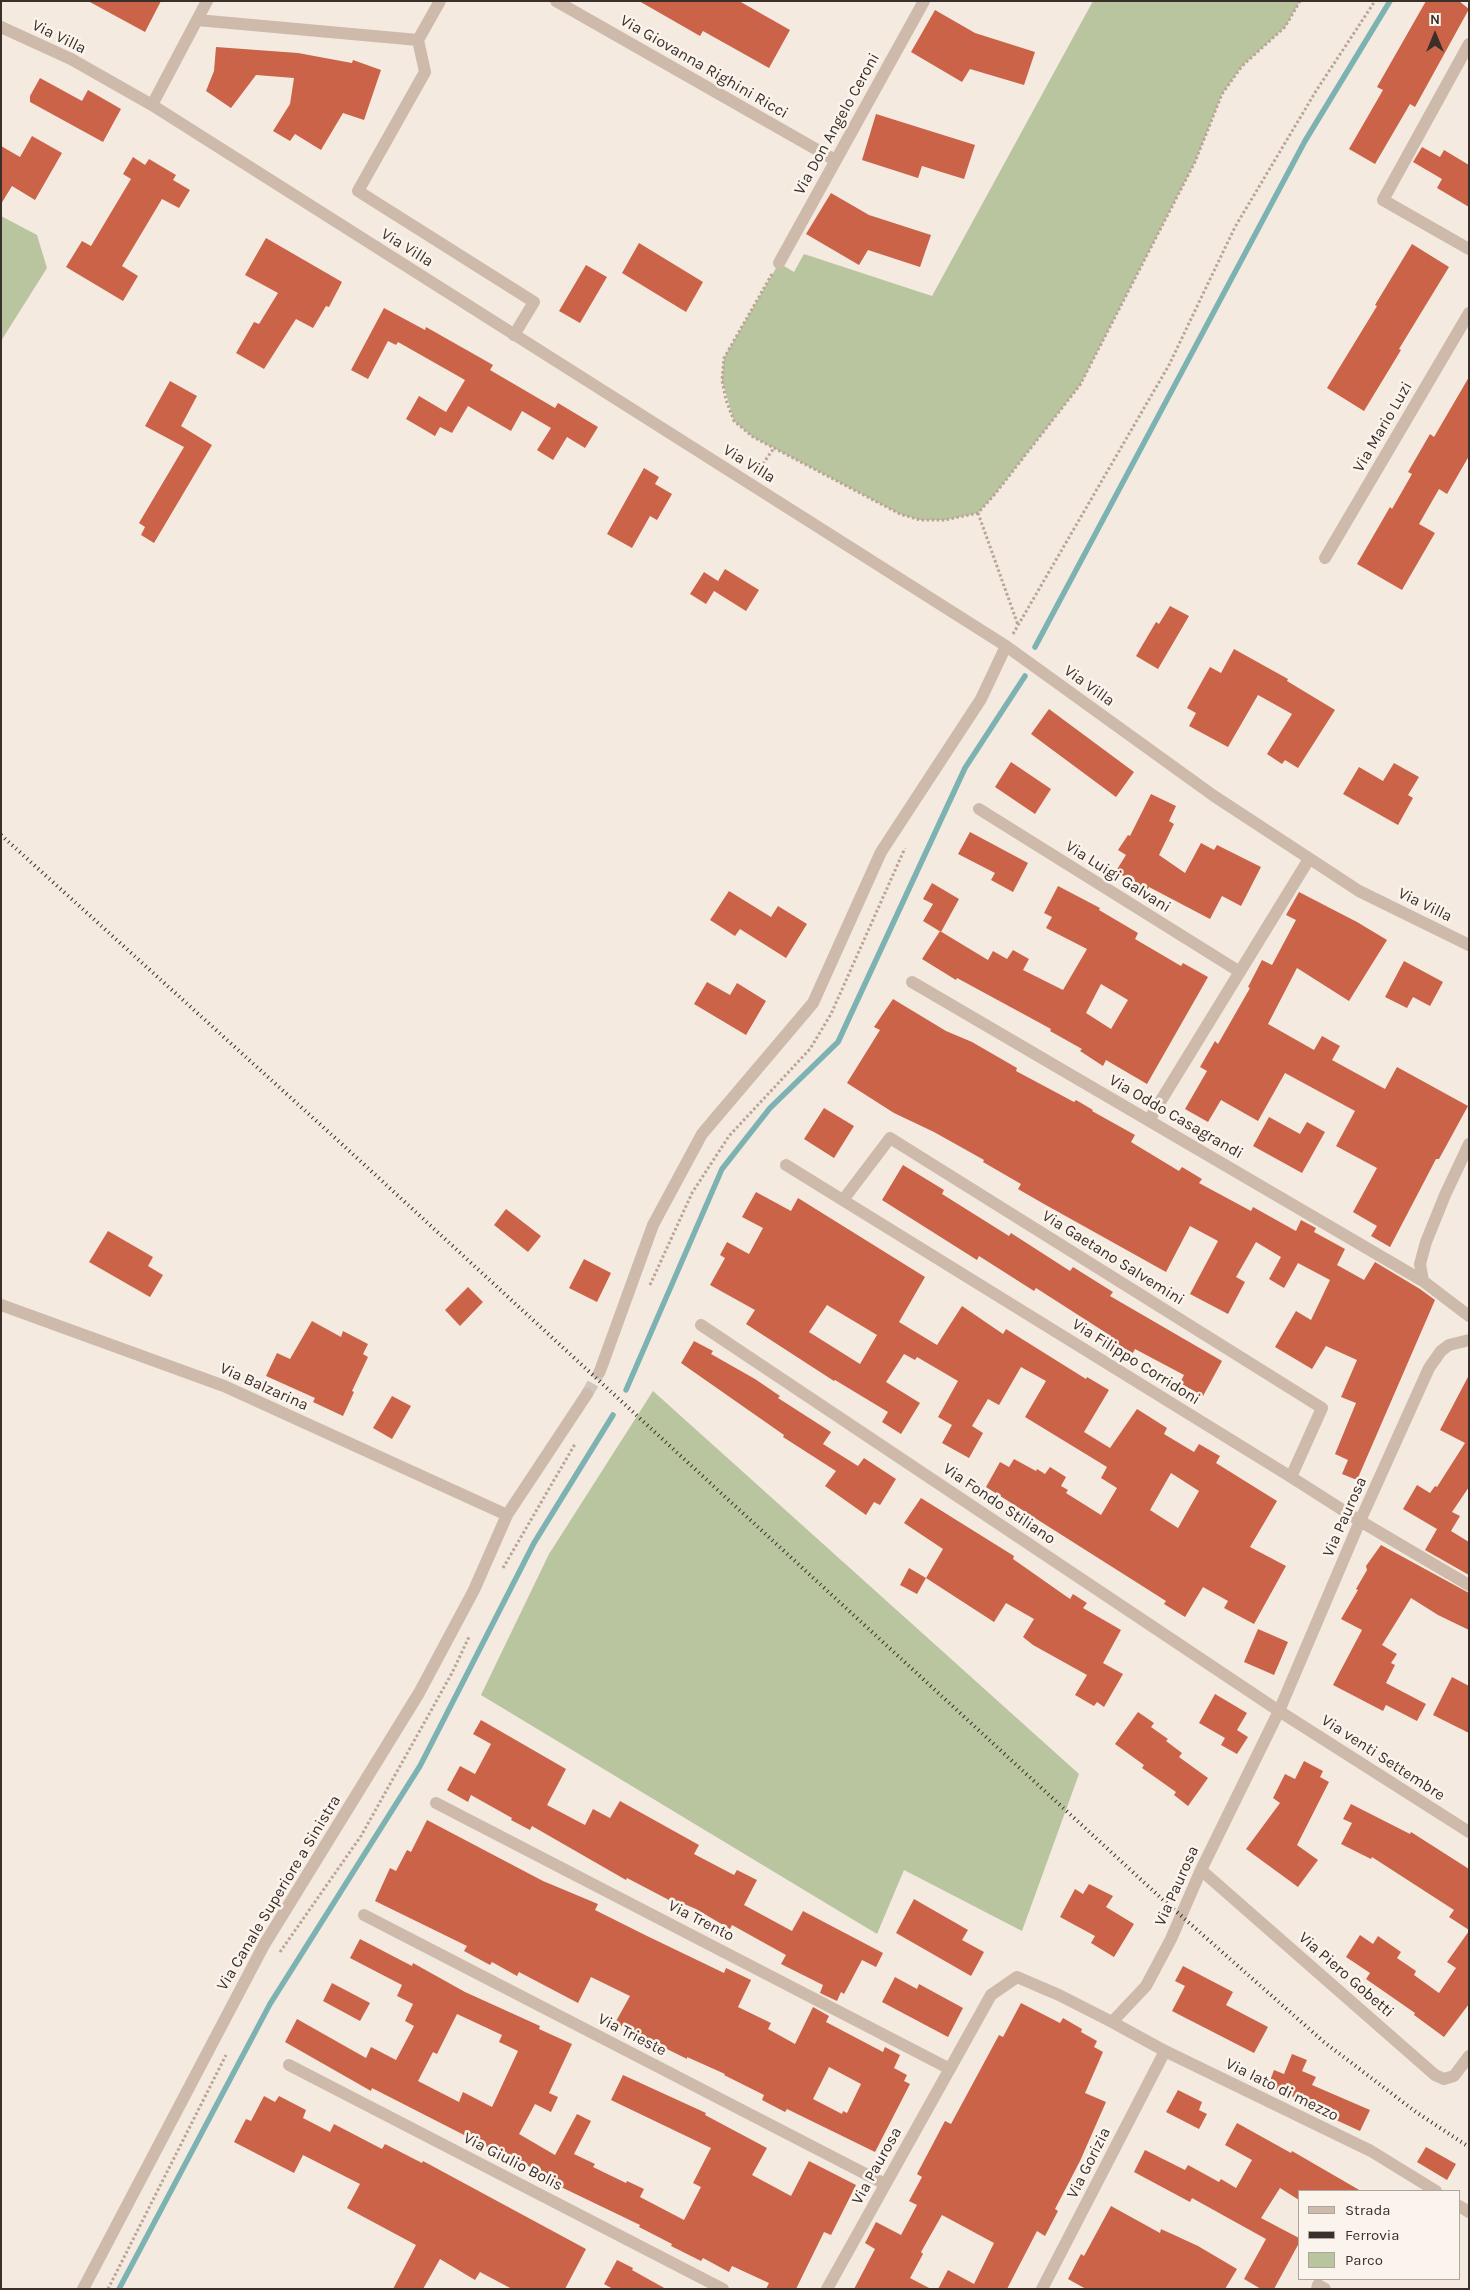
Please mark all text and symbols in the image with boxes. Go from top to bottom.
north arrow [1410,10,1460,60]
street label: Via Giovanna Righini Ricci [616,11,792,123]
text: N [1430,11,1440,28]
street label: Via Villa [29,16,89,58]
street label: Via Don Angelo Ceroni [790,50,884,198]
street label: Via Villa [377,225,437,271]
street label: Via Mario Luzi [1349,378,1417,476]
street label: Via Villa [719,441,779,487]
street label: Via Villa [1060,661,1118,711]
street label: Via Luigi Galvani [1062,837,1174,917]
street label: Via Villa [1395,884,1455,926]
street label: Via Oddo Casagrandi [1106,1071,1246,1163]
street label: Via Gaetano Salvemini [1038,1206,1188,1310]
street label: Via Filippo Corridoni [1068,1315,1204,1409]
street label: Via Balzarina [217,1359,311,1415]
street label: Via Fondo Stiliano [939,1459,1059,1549]
street label: Via Paurosa [1319,1474,1371,1560]
street label: Via venti Settembre [1318,1711,1448,1805]
street label: Via Canale Superiore a Sinistra [213,1792,345,1994]
street label: Via Paurosa [1151,1843,1203,1929]
street label: Via Trento [665,1896,737,1946]
street label: Via Piero Gobetti [1294,1928,1398,2022]
street label: Via Trieste [594,2010,670,2060]
street label: Via lato di mezzo [1222,2054,1342,2126]
street label: Via Paurosa [848,2124,906,2208]
street label: Via Gorizia [1063,2124,1115,2202]
street label: Via Giulio Bolis [460,2129,566,2195]
legend [1298,2190,1460,2280]
text: Strada [1345,2201,1391,2219]
text: Ferrovia [1345,2226,1399,2244]
text: Parco [1345,2251,1383,2269]

